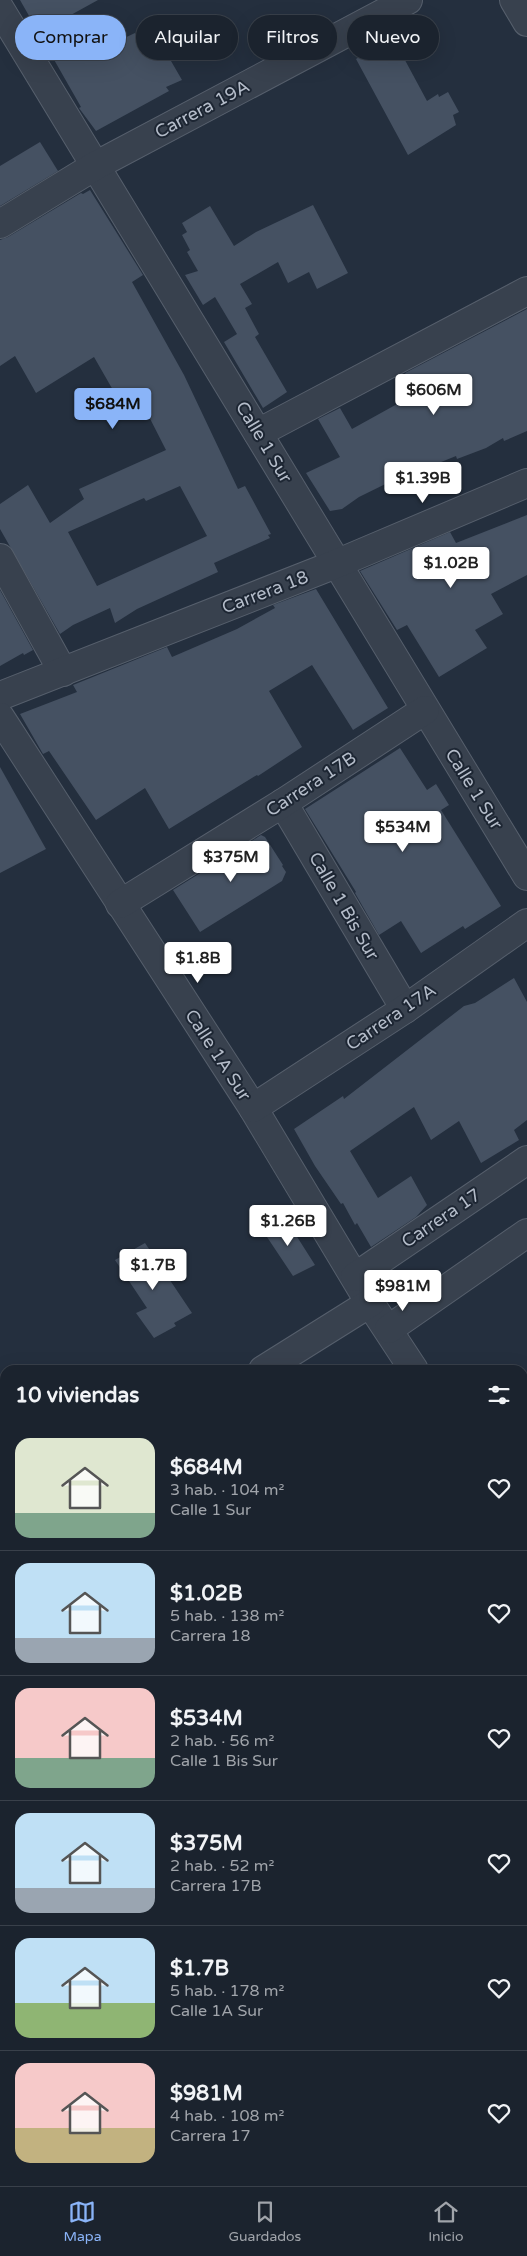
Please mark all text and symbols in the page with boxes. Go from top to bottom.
chip: Comprar [15,15,126,60]
chip: Alquilar [136,15,238,60]
chip: Filtros [248,15,337,60]
chip: Nuevo [347,15,439,60]
street label: Carrera 19A [151,75,253,143]
pin: $606M [399,374,469,416]
text: $606M [406,380,462,400]
pin: $684M [78,388,148,430]
text: $684M [85,394,141,414]
street label: Calle 1 Sur [231,397,297,487]
pin: $1.39B [382,462,464,504]
text: $1.39B [395,468,451,488]
pin: $1.02B [410,546,492,589]
text: $1.02B [423,553,479,573]
street label: Carrera 18 [219,565,311,619]
street label: Calle 1 Sur [440,744,508,834]
street label: Carrera 17B [262,747,360,821]
pin: $534M [368,810,438,853]
text: $534M [375,817,431,837]
pin: $375M [196,840,266,883]
text: $375M [203,847,259,867]
street label: Calle 1 Bis Sur [304,848,384,964]
pin: $1.8B [163,942,233,984]
text: $1.8B [175,948,221,968]
street label: Carrera 17A [342,979,440,1055]
street label: Calle 1A Sur [180,1005,256,1105]
street label: Carrera 17 [397,1184,485,1252]
pin: $1.26B [247,1204,329,1247]
text: $1.26B [260,1211,316,1231]
pin: $1.7B [118,1248,188,1291]
text: $1.7B [130,1255,176,1275]
pin: $981M [368,1270,438,1312]
text: $981M [375,1276,431,1296]
icon: filters [485,1381,513,1409]
text: 10 viviendas [15,1383,139,1408]
text: $684M [170,1455,243,1480]
icon: home [55,1458,115,1518]
icon: heart [485,1474,513,1502]
text: 3 hab. · 104 m² [170,1480,284,1500]
text: Calle 1 Sur [170,1500,251,1520]
text: $1.02B [170,1581,243,1606]
icon: home [55,1583,115,1643]
icon: heart [485,1599,513,1627]
text: 5 hab. · 138 m² [170,1606,284,1626]
text: Carrera 18 [170,1626,251,1646]
text: $534M [170,1706,243,1731]
icon: home [55,1708,115,1768]
icon: heart [485,1724,513,1752]
text: 2 hab. · 56 m² [170,1731,274,1751]
text: Calle 1 Bis Sur [170,1751,278,1771]
text: $375M [170,1831,243,1856]
icon: home [55,1833,115,1893]
icon: heart [485,1849,513,1877]
text: 2 hab. · 52 m² [170,1856,274,1876]
text: Carrera 17B [170,1876,262,1896]
text: $1.7B [170,1956,229,1981]
icon: home [55,1958,115,2018]
icon: heart [485,1974,513,2002]
text: 5 hab. · 178 m² [170,1981,284,2001]
text: Calle 1A Sur [170,2001,263,2021]
text: $981M [170,2081,243,2106]
icon: home [55,2083,115,2143]
icon: heart [485,2099,513,2127]
text: 4 hab. · 108 m² [170,2106,284,2126]
text: Carrera 17 [170,2126,251,2146]
tab: Mapa [63,2198,102,2245]
tab: Guardados [228,2198,301,2245]
tab: Inicio [428,2198,464,2245]

